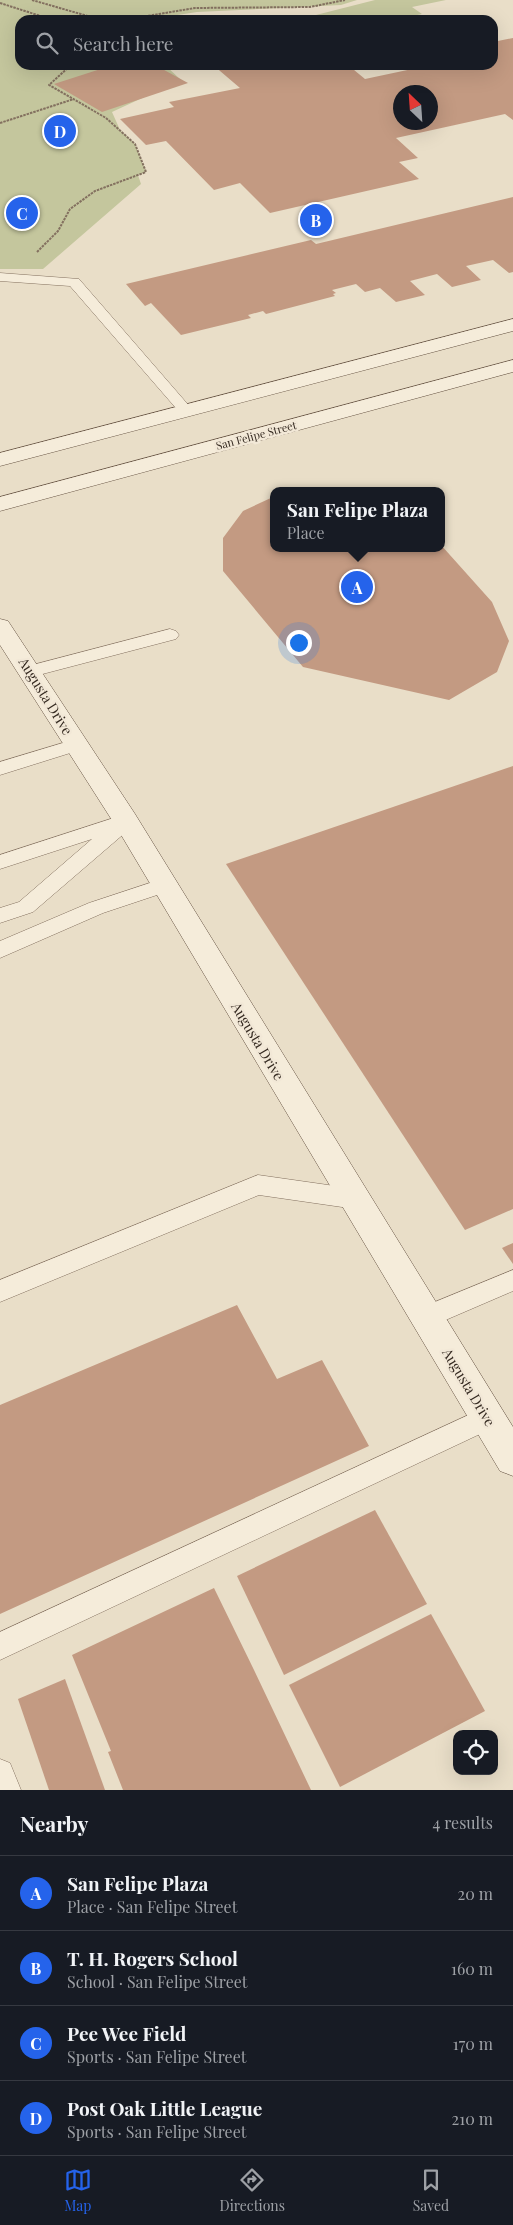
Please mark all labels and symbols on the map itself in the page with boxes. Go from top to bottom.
north arrow [393,85,438,130]
pin: D [44,112,76,150]
pin: C [6,194,38,232]
pin: B [300,201,332,239]
street label: San Felipe Street [214,417,298,453]
pin: A [341,568,373,606]
your location [286,630,312,656]
street label: Augusta Drive [14,653,77,738]
street label: Augusta Drive [227,998,289,1084]
street label: Augusta Drive [438,1344,500,1430]

